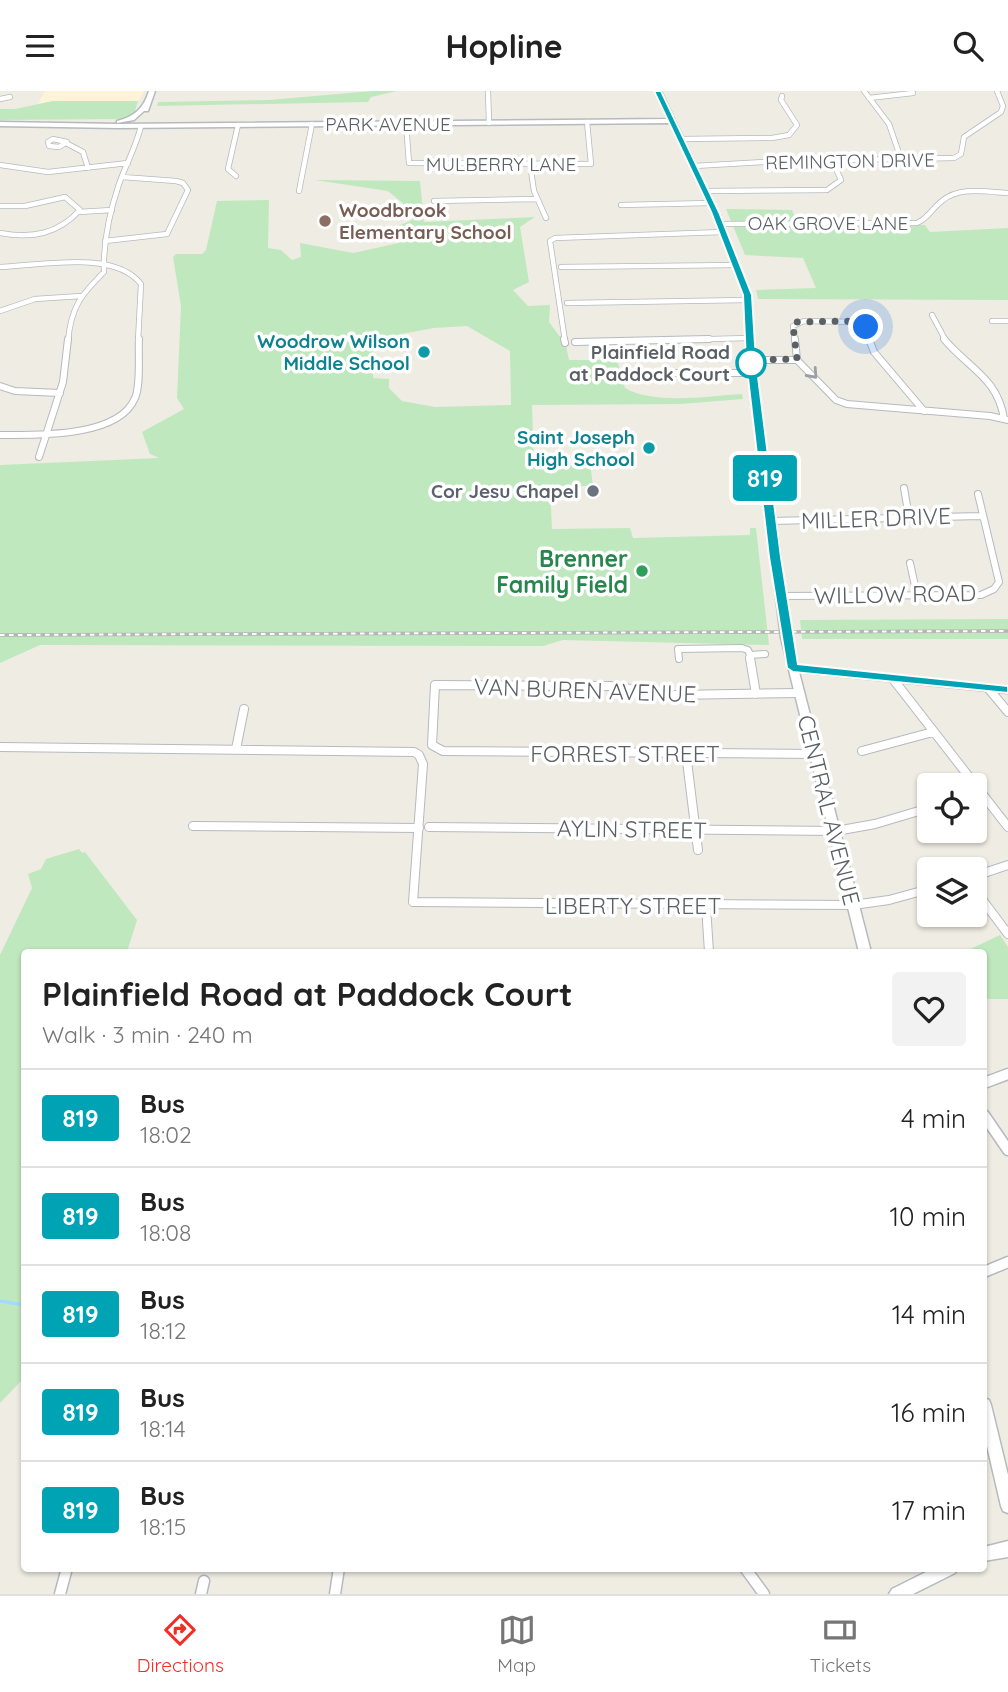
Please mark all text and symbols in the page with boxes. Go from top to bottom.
text: Hopline [445,26,563,66]
icon: menu [21,27,59,65]
icon: search [949,27,987,65]
street label: PARK AVENUE [325,112,451,136]
street label: REMINGTON DRIVE [765,148,935,174]
street label: MULBERRY LANE [426,152,576,176]
place label: Woodbrook Elementary School [339,198,512,244]
street label: OAK GROVE LANE [748,211,908,235]
marker: Woodbrook Elementary School [317,213,333,229]
your location [848,309,883,344]
place label: Woodrow Wilson Middle School [257,329,410,375]
place label: Plainfield Road at Paddock Court [569,340,730,386]
marker: Woodrow Wilson Middle School [416,344,432,360]
marker: Plainfield Road at Paddock Court [736,348,766,378]
one-way arrow [805,366,817,379]
place label: Saint Joseph High School [517,425,635,471]
marker: Saint Joseph High School [641,440,657,456]
line badge: 819 [725,455,805,501]
text: 819 [747,463,783,493]
place label: Cor Jesu Chapel [431,479,579,503]
marker: Cor Jesu Chapel [585,483,601,499]
street label: MILLER DRIVE [801,501,951,535]
place label: Brenner Family Field [496,544,628,599]
marker: Brenner Family Field [634,563,650,579]
street label: WILLOW ROAD [814,578,976,610]
street label: VAN BUREN AVENUE [473,672,697,708]
street label: CENTRAL AVENUE [791,712,867,908]
street label: FORREST STREET [530,739,720,768]
map controls [917,773,987,927]
button: locate [917,773,987,843]
street label: AYLIN STREET [557,813,707,845]
button: layers [917,857,987,927]
street label: LIBERTY STREET [545,891,721,920]
button: heart [892,972,966,1046]
text: Plainfield Road at Paddock Court [42,973,573,1014]
text: Walk · 3 min · 240 m [42,1020,253,1049]
text: Bus [140,1087,185,1120]
text: 4 min [901,1102,966,1135]
text: 819 [62,1103,99,1133]
text: 18:02 [140,1120,192,1149]
text: Bus [140,1185,185,1218]
text: 10 min [890,1200,966,1233]
text: 819 [62,1201,99,1231]
text: 18:08 [140,1218,191,1247]
text: Bus [140,1283,185,1316]
text: 14 min [892,1298,966,1331]
text: 819 [62,1299,99,1329]
text: 18:12 [140,1316,186,1345]
text: Bus [140,1381,185,1414]
text: 16 min [891,1396,966,1429]
text: 819 [62,1397,99,1427]
text: 18:14 [140,1414,186,1443]
text: Bus [140,1479,185,1512]
text: 17 min [892,1494,966,1527]
text: 819 [62,1495,99,1525]
text: 18:15 [140,1512,186,1541]
tab: Directions [137,1611,224,1677]
tab: Map [497,1611,536,1677]
tab: Tickets [810,1611,871,1677]

